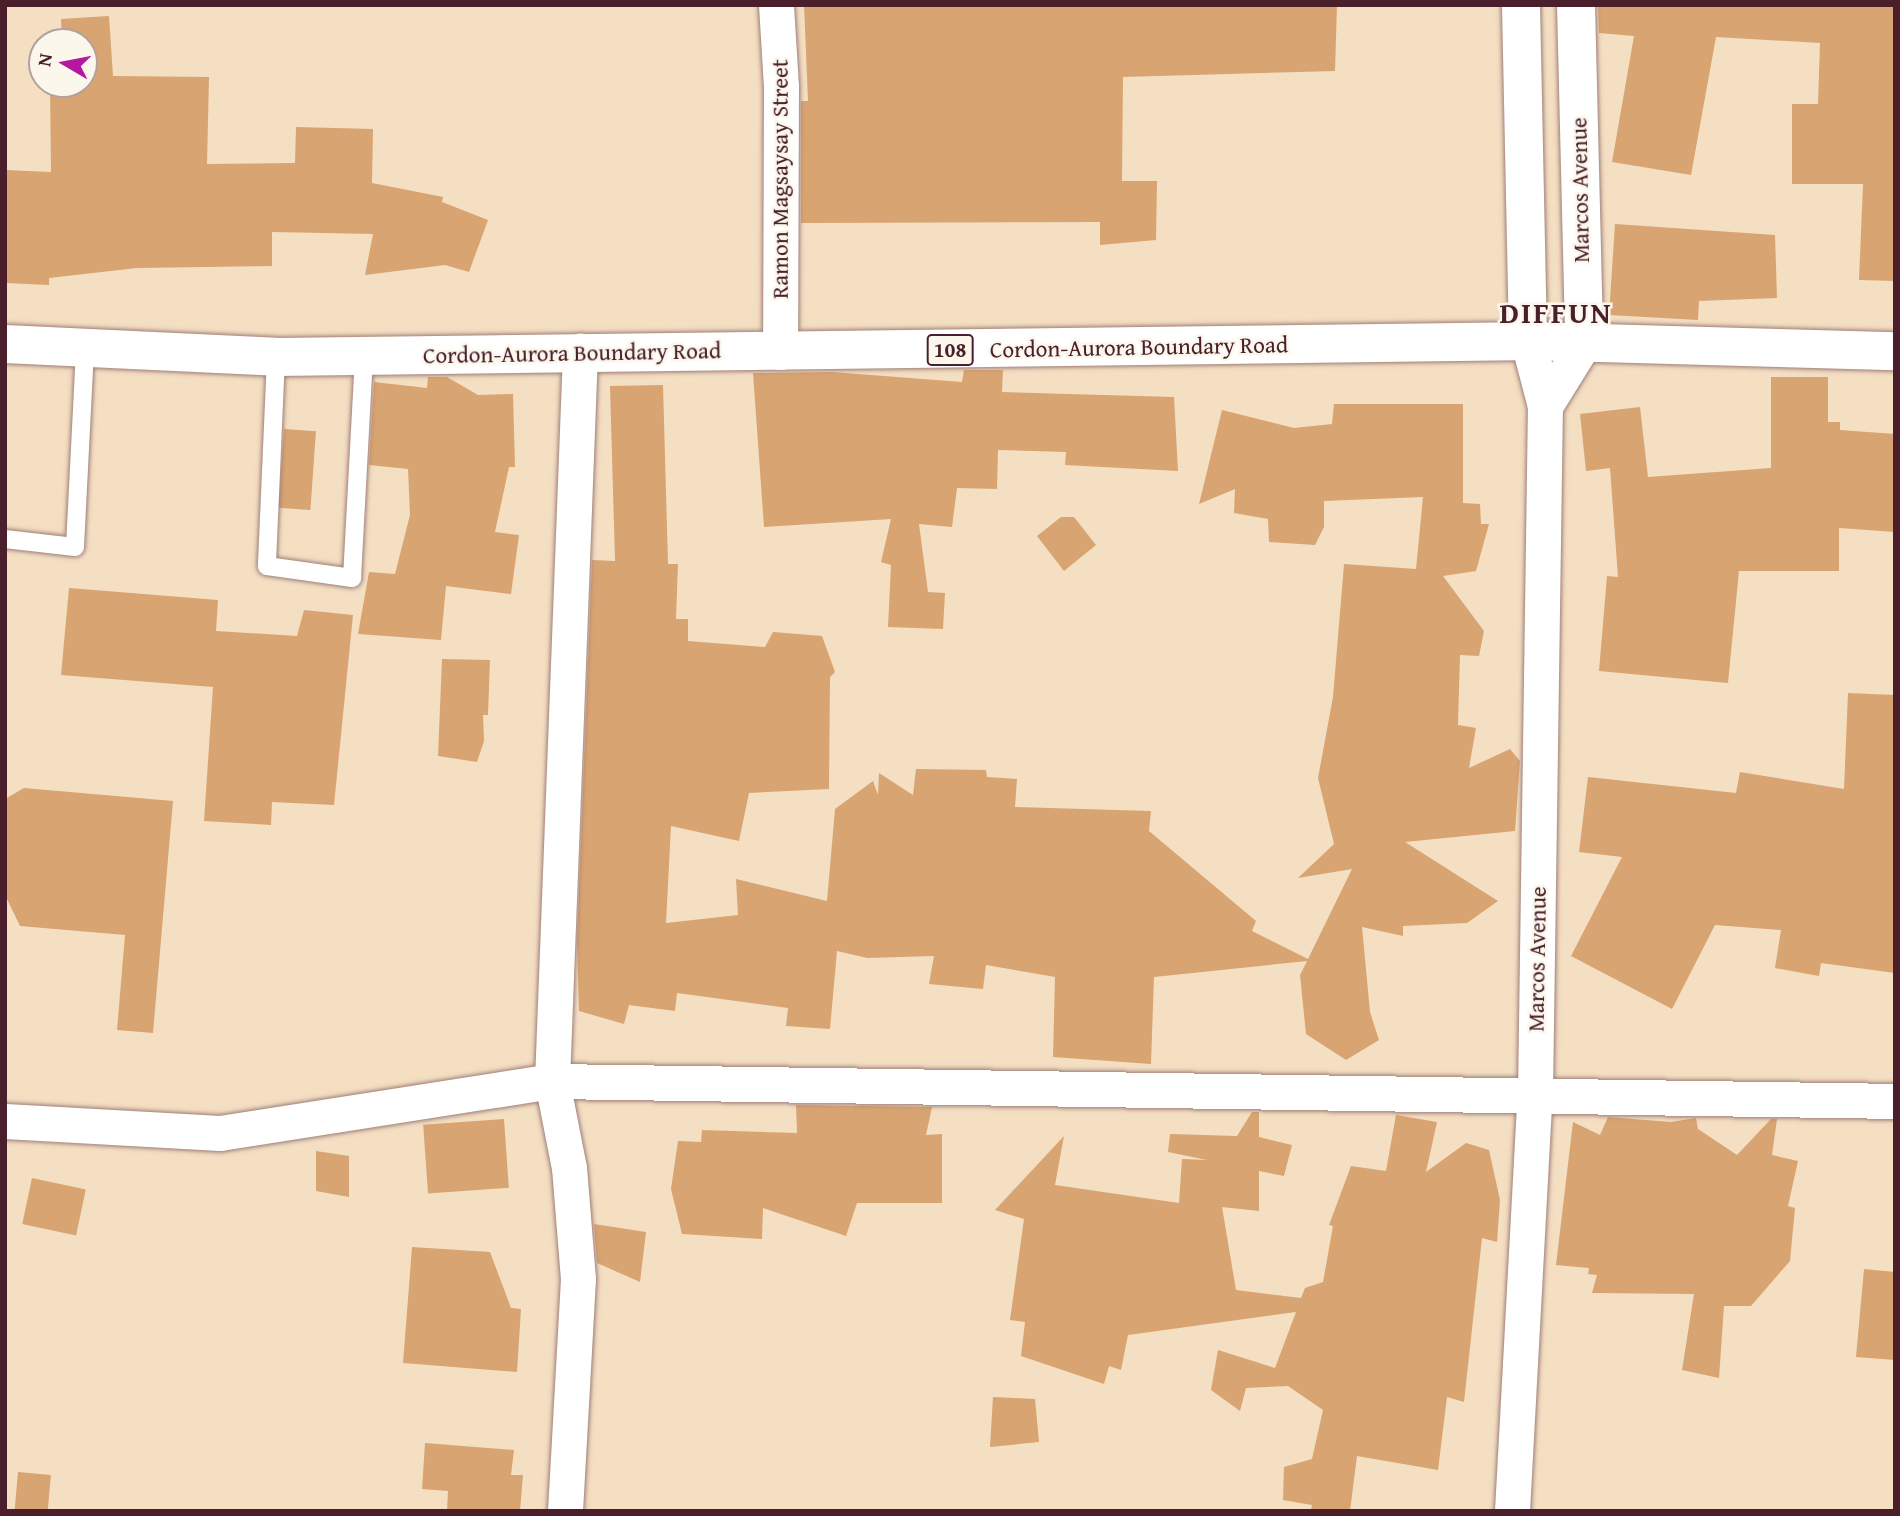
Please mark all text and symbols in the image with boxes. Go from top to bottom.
north arrow [28,28,98,98]
text: N [29,51,59,68]
street label: Ramon Magsaysay Street [766,59,794,299]
street label: Marcos Avenue [1565,117,1595,263]
district label: DIFFUN [1500,294,1612,330]
street label: Cordon-Aurora Boundary Road [990,331,1288,363]
road number: 108 [926,332,974,368]
street label: Cordon-Aurora Boundary Road [423,337,721,369]
street label: Marcos Avenue [1522,886,1552,1032]

